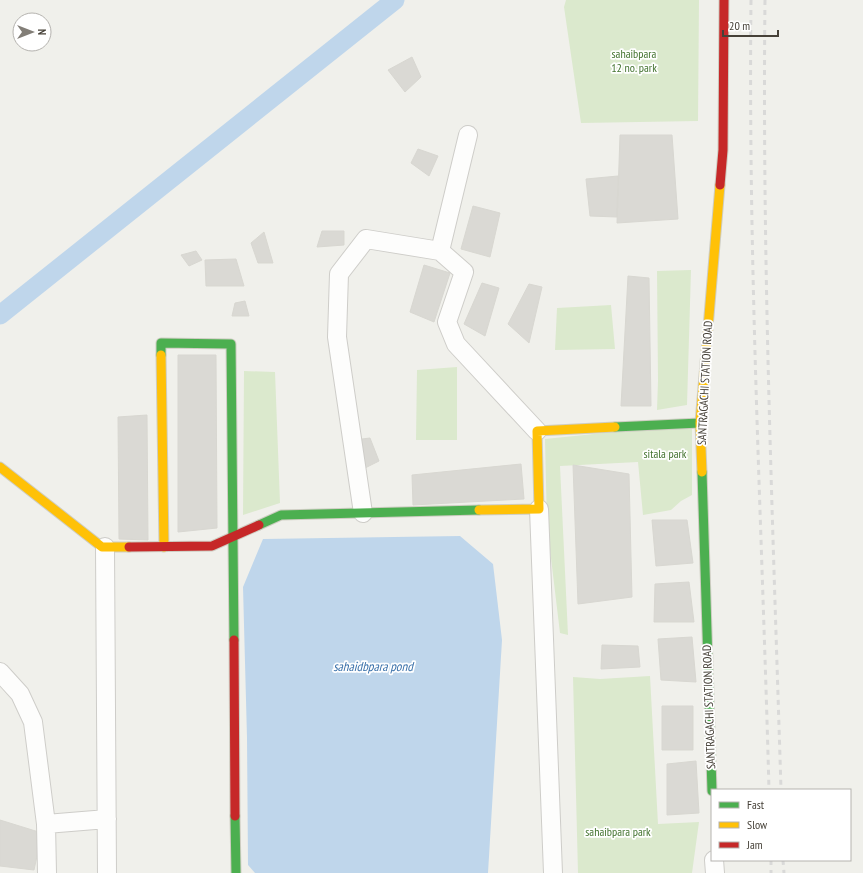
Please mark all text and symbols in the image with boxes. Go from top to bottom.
north arrow [12,12,52,52]
scale bar [723,12,778,38]
text: 20 m [729,18,750,33]
text: N [35,29,49,35]
park label: sahaibpara 12 no. park [611,46,657,75]
street label: SANTRAGACHI STATION ROAD [694,320,715,446]
park label: sitala park [644,446,687,461]
street label: SANTRAGACHI STATION ROAD [699,645,718,769]
water label: sahaidbpara pond [333,658,415,675]
legend [711,789,851,861]
text: Fast [747,797,765,812]
text: Slow [747,817,768,832]
park label: sahaibpara park [585,824,651,839]
text: Jam [746,837,763,852]

